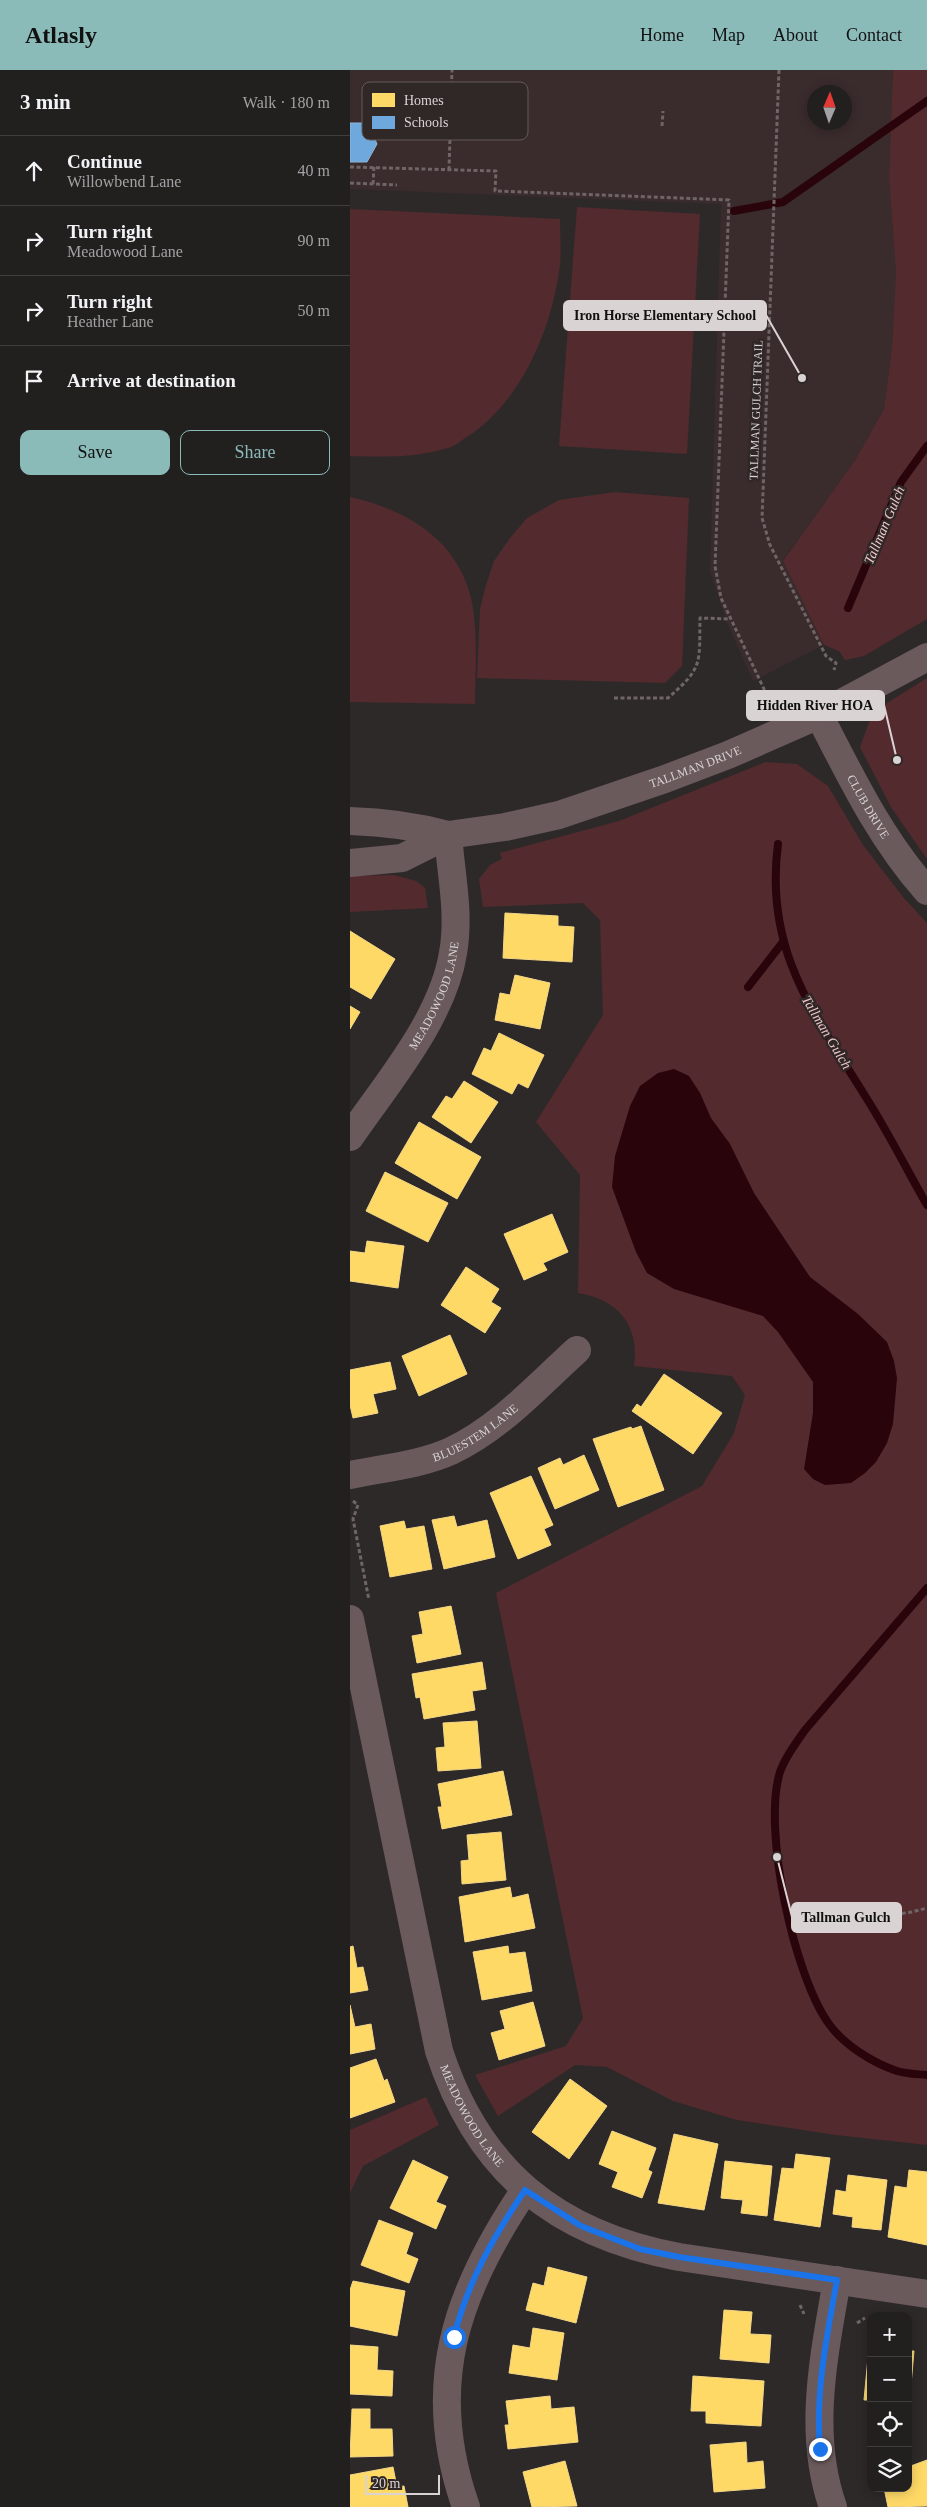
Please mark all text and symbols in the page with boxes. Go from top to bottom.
text: Atlasly [25,22,97,48]
text: Home [640,25,684,45]
text: Map [712,25,745,45]
text: About [773,25,818,45]
text: Contact [846,25,902,45]
legend [362,82,528,140]
north arrow [807,85,852,130]
text: 3 min [20,90,71,114]
text: Homes [404,93,444,108]
text: Walk · 180 m [243,94,330,111]
text: Schools [404,115,448,130]
text: Continue [67,151,142,172]
icon: ahead [20,157,48,185]
text: 40 m [298,162,330,179]
text: Willowbend Lane [67,173,181,190]
text: Turn right [67,221,152,242]
icon: right [20,227,48,255]
text: 90 m [298,232,330,249]
text: Meadowood Lane [67,243,183,260]
text: Turn right [67,291,152,312]
icon: right [20,297,48,325]
callout: Iron Horse Elementary School [564,301,766,330]
text: 50 m [298,302,330,319]
text: Iron Horse Elementary School [574,308,756,323]
text: Heather Lane [67,313,154,330]
street label: TALLMAN GULCH TRAIL [747,340,765,480]
icon: arrive [20,367,48,395]
text: Arrive at destination [67,370,236,391]
button: Save [20,430,170,475]
button: Share [180,430,330,475]
water label: Tallman Gulch [861,484,908,566]
callout: Hidden River HOA [747,691,884,720]
text: Hidden River HOA [757,698,874,713]
street label: TALLMAN DRIVE [647,743,743,791]
street label: CLUB DRIVE [844,772,892,841]
street label: MEADOWOOD LANE [406,941,462,1052]
water label: Tallman Gulch [799,993,854,1072]
street label: BLUESTEM LANE [431,1401,521,1464]
callout: Tallman Gulch [792,1903,901,1932]
text: Tallman Gulch [801,1910,891,1925]
street label: MEADOWOOD LANE [437,2063,507,2170]
map controls [867,2312,912,2492]
button: + [867,2312,912,2357]
route start [443,2326,466,2349]
button: − [867,2357,912,2402]
button: locate [867,2402,912,2447]
route end [809,2438,832,2461]
button: layers [867,2447,912,2492]
scale bar [365,2472,440,2495]
text: 20 m [372,2476,400,2491]

